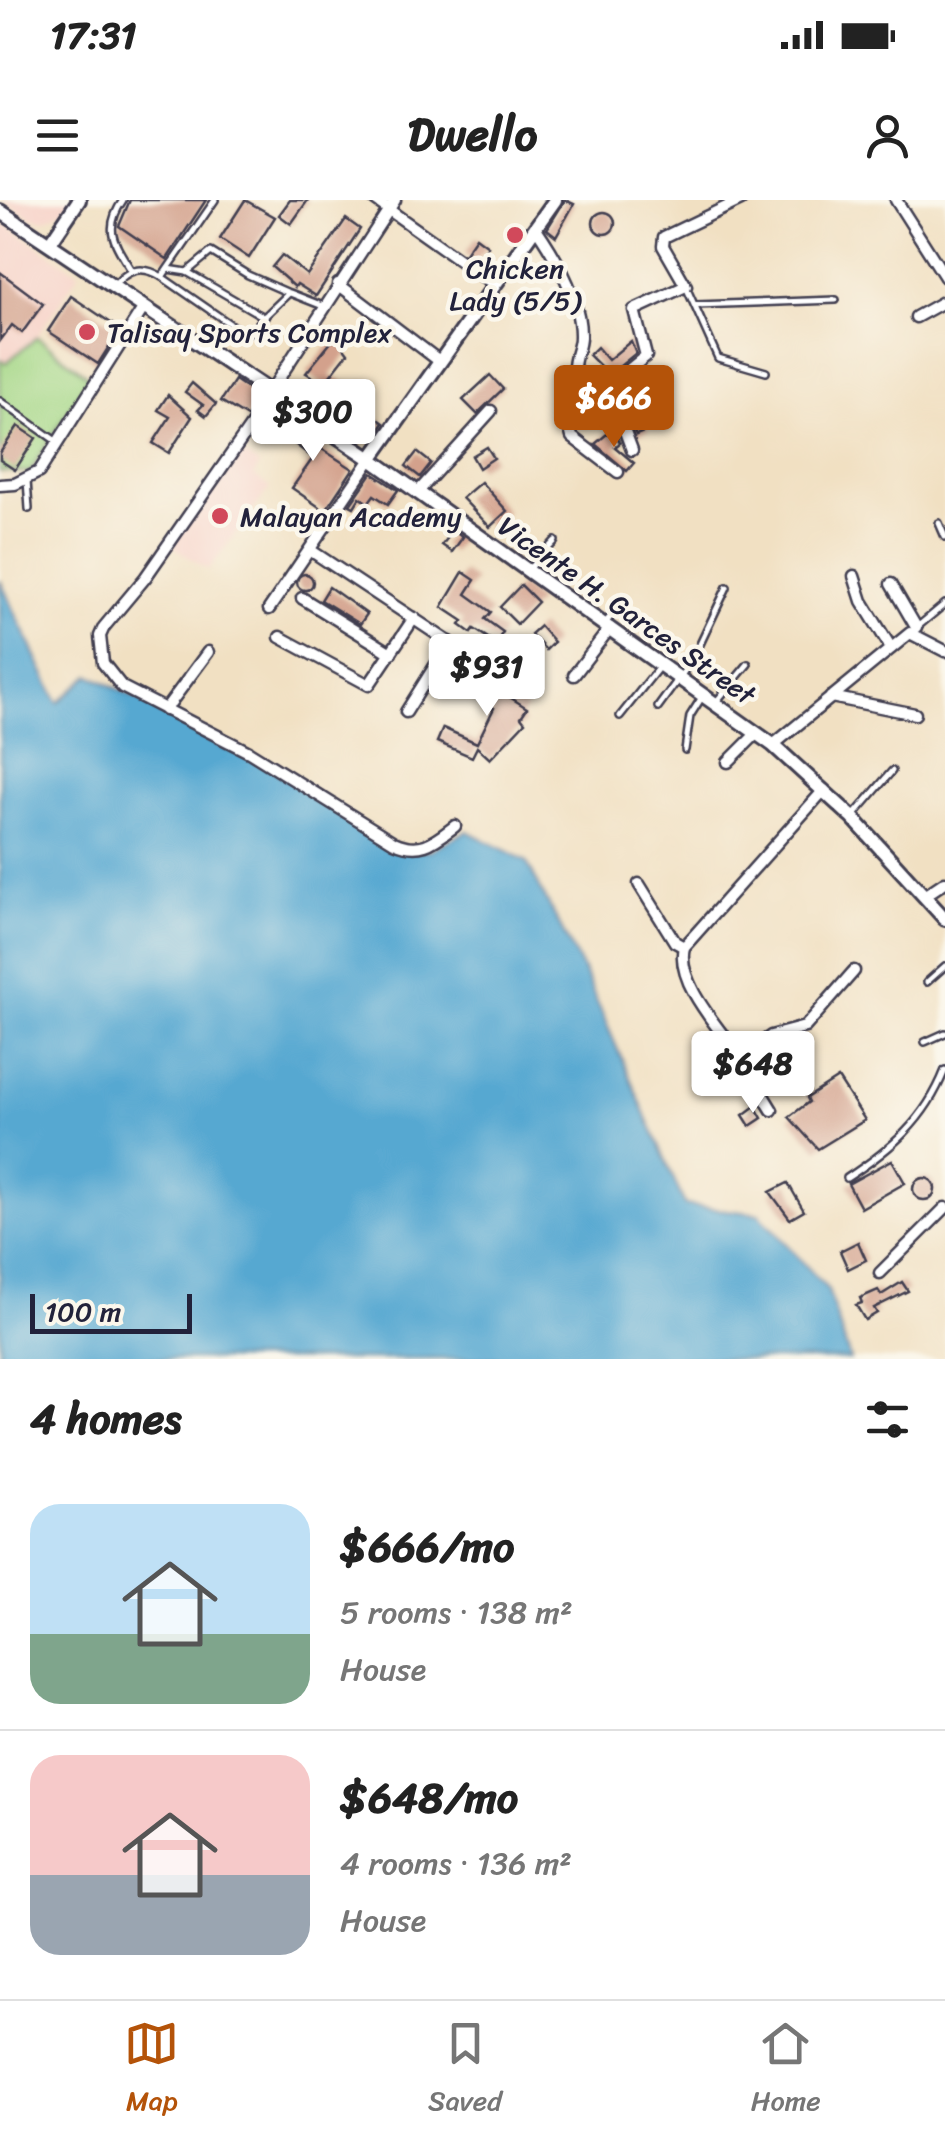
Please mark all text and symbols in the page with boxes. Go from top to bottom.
text: 17:31 [50,2,137,69]
text: Dwello [408,95,537,175]
icon: menu [30,108,85,163]
icon: person [860,108,915,163]
marker: Chicken Lady (5/5) [504,224,526,246]
place label: Chicken Lady (5/5) [449,244,582,325]
place label: Talisay Sports Complex [107,308,392,357]
marker: Talisay Sports Complex [76,321,98,343]
pin: $666 [555,365,673,450]
text: $666 [576,369,652,426]
pin: $300 [254,379,372,464]
text: $300 [273,383,353,440]
place label: Malayan Academy [240,492,462,541]
street label: Vicente H. Garces Street [487,503,768,719]
marker: Malayan Academy [209,505,231,527]
pin: $931 [428,634,546,719]
text: $931 [451,638,523,695]
pin: $648 [694,1031,812,1116]
text: $648 [713,1035,793,1092]
text: 100 m [45,1287,121,1336]
scale bar [30,1289,192,1334]
text: 4 homes [30,1382,182,1456]
icon: filters [860,1392,915,1447]
text: $666/mo [340,1510,514,1584]
icon: home [110,1544,230,1664]
text: 5 rooms · 138 m² [340,1584,572,1641]
text: House [340,1641,426,1698]
text: $648/mo [340,1761,518,1835]
icon: home [110,1795,230,1915]
text: 4 rooms · 136 m² [340,1835,572,1892]
text: House [340,1892,426,1949]
tab: Map [124,2016,179,2125]
tab: Saved [428,2016,502,2125]
tab: Home [751,2016,821,2125]

